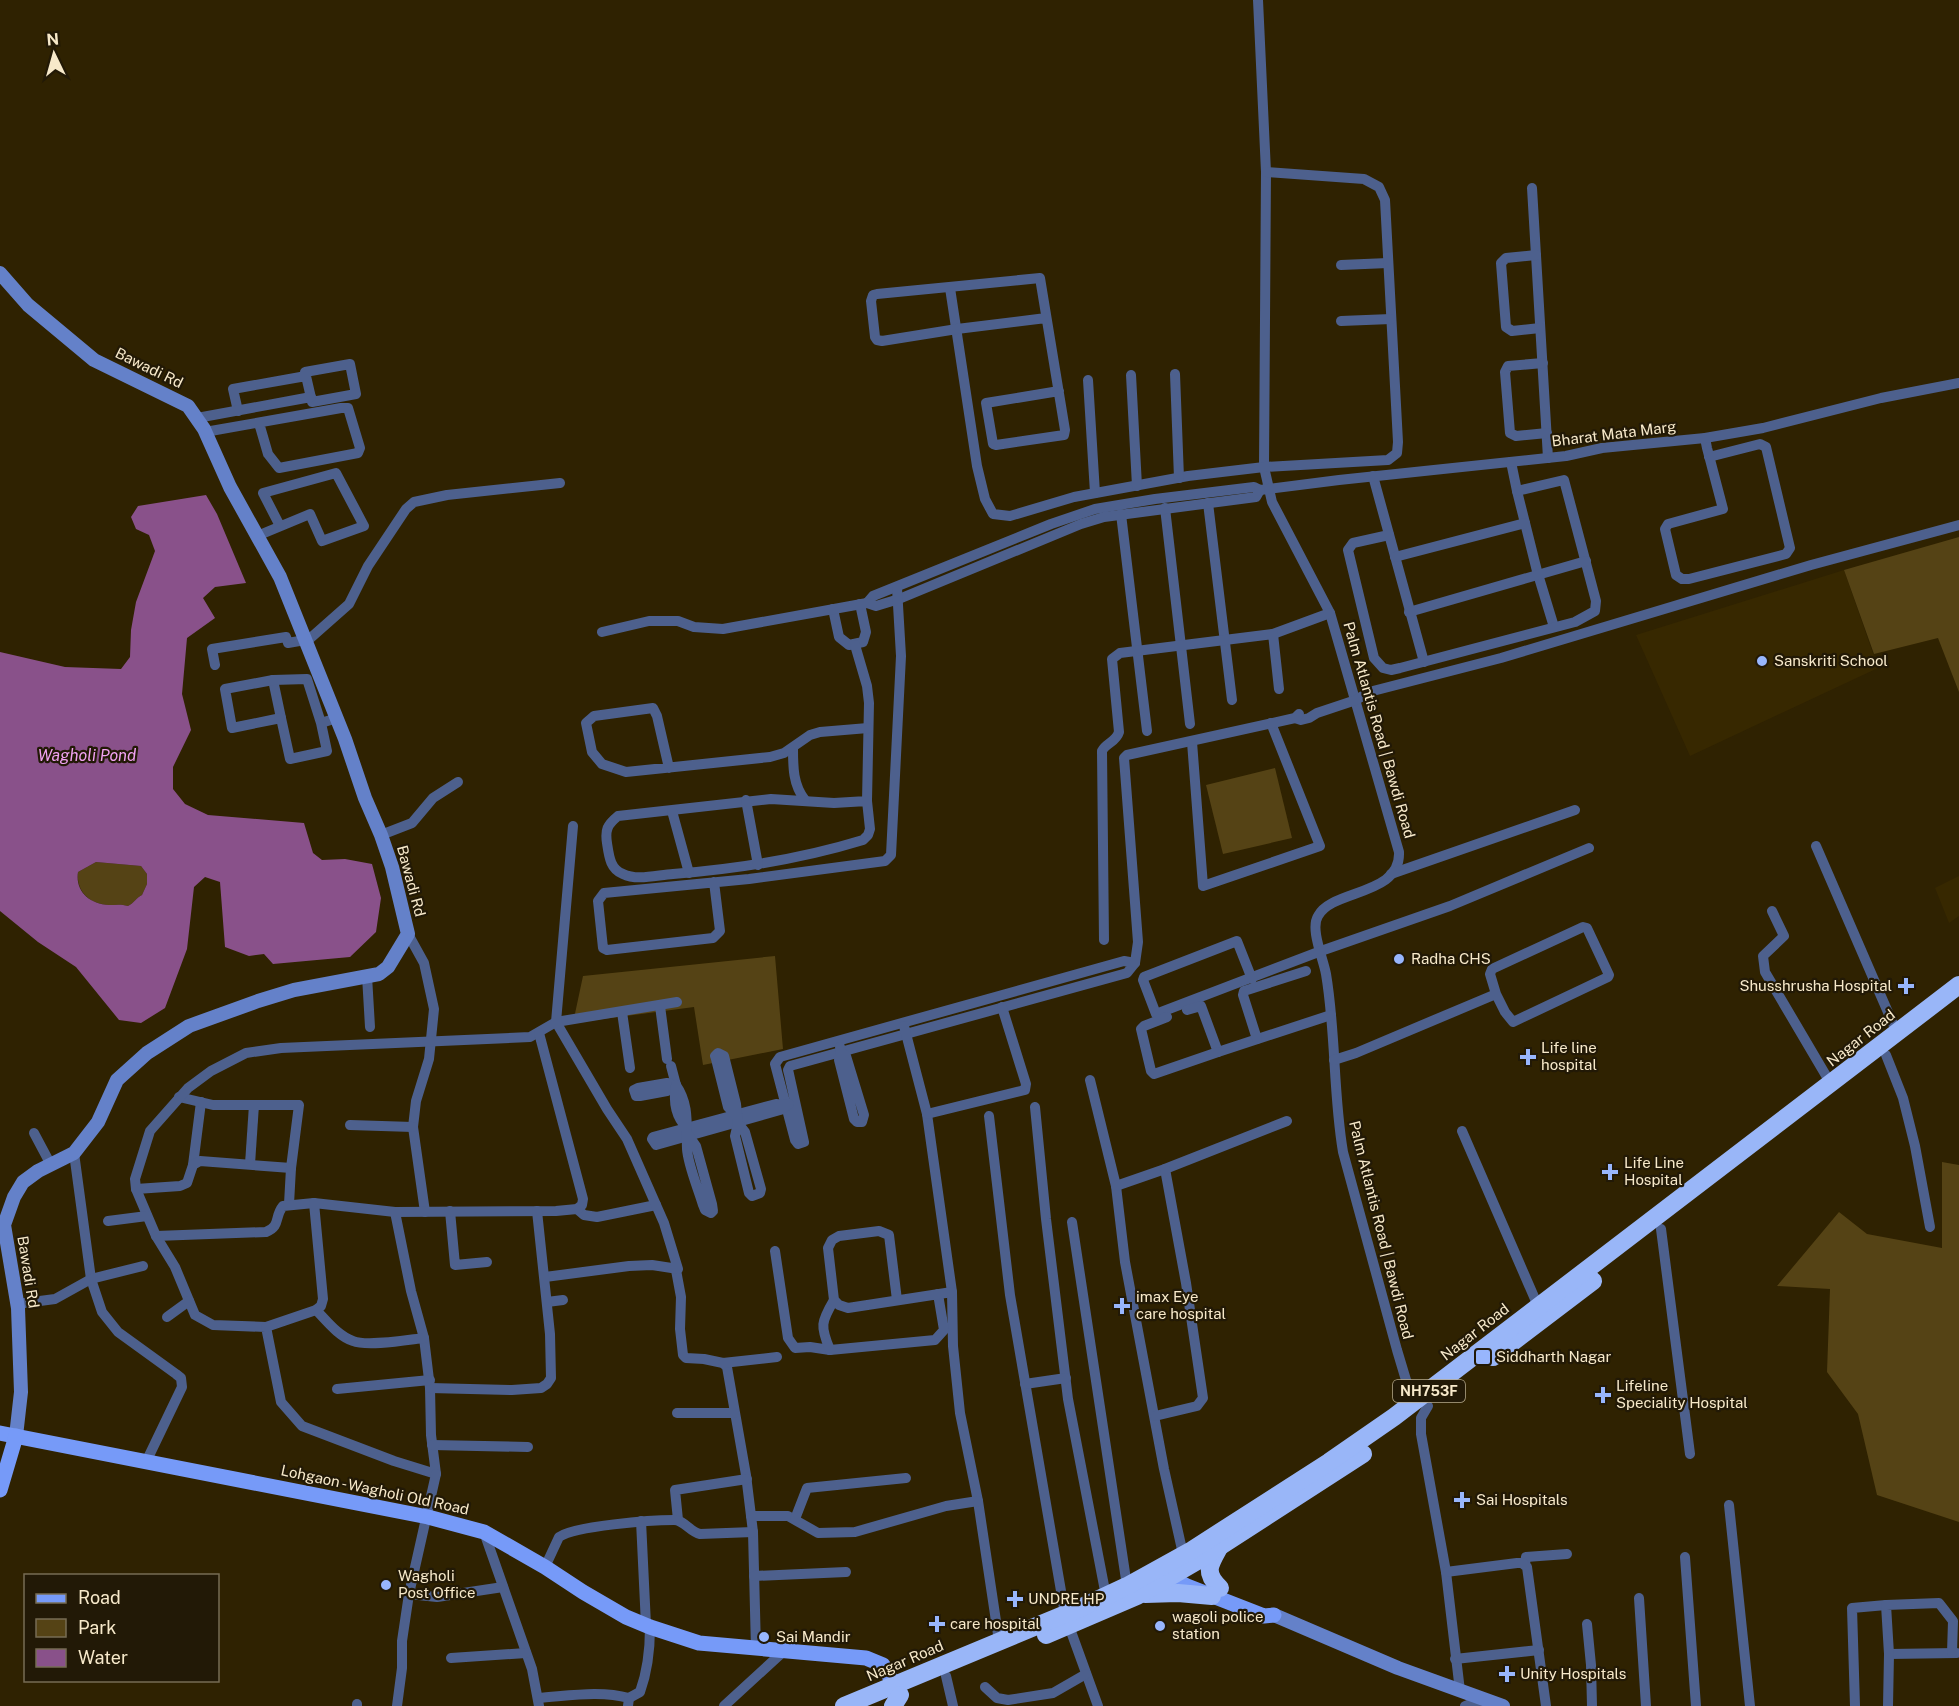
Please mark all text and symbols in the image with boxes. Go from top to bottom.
north arrow [24,24,84,84]
text: N [46,30,60,50]
street label: Bawadi Rd [113,344,186,391]
street label: Bharat Mata Marg [1551,417,1677,450]
street label: Palm Atlantis Road | Bawdi Road [1340,620,1419,840]
place label: Sanskriti School [1774,652,1888,669]
marker: Sanskriti School [1755,654,1769,668]
water label: Wagholi Pond [38,746,137,765]
street label: Bawadi Rd [394,843,429,918]
place label: Radha CHS [1411,950,1491,967]
marker: Radha CHS [1392,952,1406,966]
place label: Shusshrusha Hospital [1739,977,1892,994]
marker: Shusshrusha Hospital [1897,977,1915,995]
street label: Nagar Road [1823,1006,1898,1070]
place label: Life line hospital [1541,1039,1597,1073]
marker: Life line hospital [1519,1048,1537,1066]
street label: Palm Atlantis Road | Bawdi Road [1346,1119,1417,1341]
place label: Life Line Hospital [1624,1154,1684,1188]
marker: Life Line Hospital [1601,1163,1619,1181]
street label: Bawadi Rd [14,1234,43,1309]
place label: imax Eye care hospital [1136,1288,1226,1322]
marker: imax Eye care hospital [1113,1297,1131,1315]
street label: Nagar Road [1437,1300,1512,1364]
marker: Siddharth Nagar [1474,1348,1492,1366]
place label: Siddharth Nagar [1496,1348,1611,1365]
place label: Lifeline Speciality Hospital [1616,1377,1748,1411]
road number: NH753F [1393,1380,1465,1402]
marker: Lifeline Speciality Hospital [1594,1386,1612,1404]
street label: Lohgaon - Wagholi Old Road [279,1461,471,1518]
marker: Sai Hospitals [1453,1491,1471,1509]
place label: Sai Hospitals [1476,1491,1568,1508]
place label: Wagholi Post Office [398,1567,476,1601]
legend [24,1574,219,1682]
marker: Wagholi Post Office [379,1578,393,1592]
text: Road [78,1587,121,1608]
marker: UNDRE HP [1006,1590,1024,1608]
place label: UNDRE HP [1028,1590,1105,1607]
place label: wagoli police station [1172,1608,1263,1642]
marker: care hospital [928,1615,946,1633]
place label: care hospital [950,1615,1040,1632]
text: Park [78,1617,116,1638]
marker: wagoli police station [1153,1619,1167,1633]
place label: Sai Mandir [776,1628,851,1645]
marker: Sai Mandir [757,1630,771,1644]
street label: Nagar Road [864,1637,946,1684]
text: Water [78,1647,128,1668]
marker: Unity Hospitals [1498,1665,1516,1683]
place label: Unity Hospitals [1520,1665,1626,1682]

